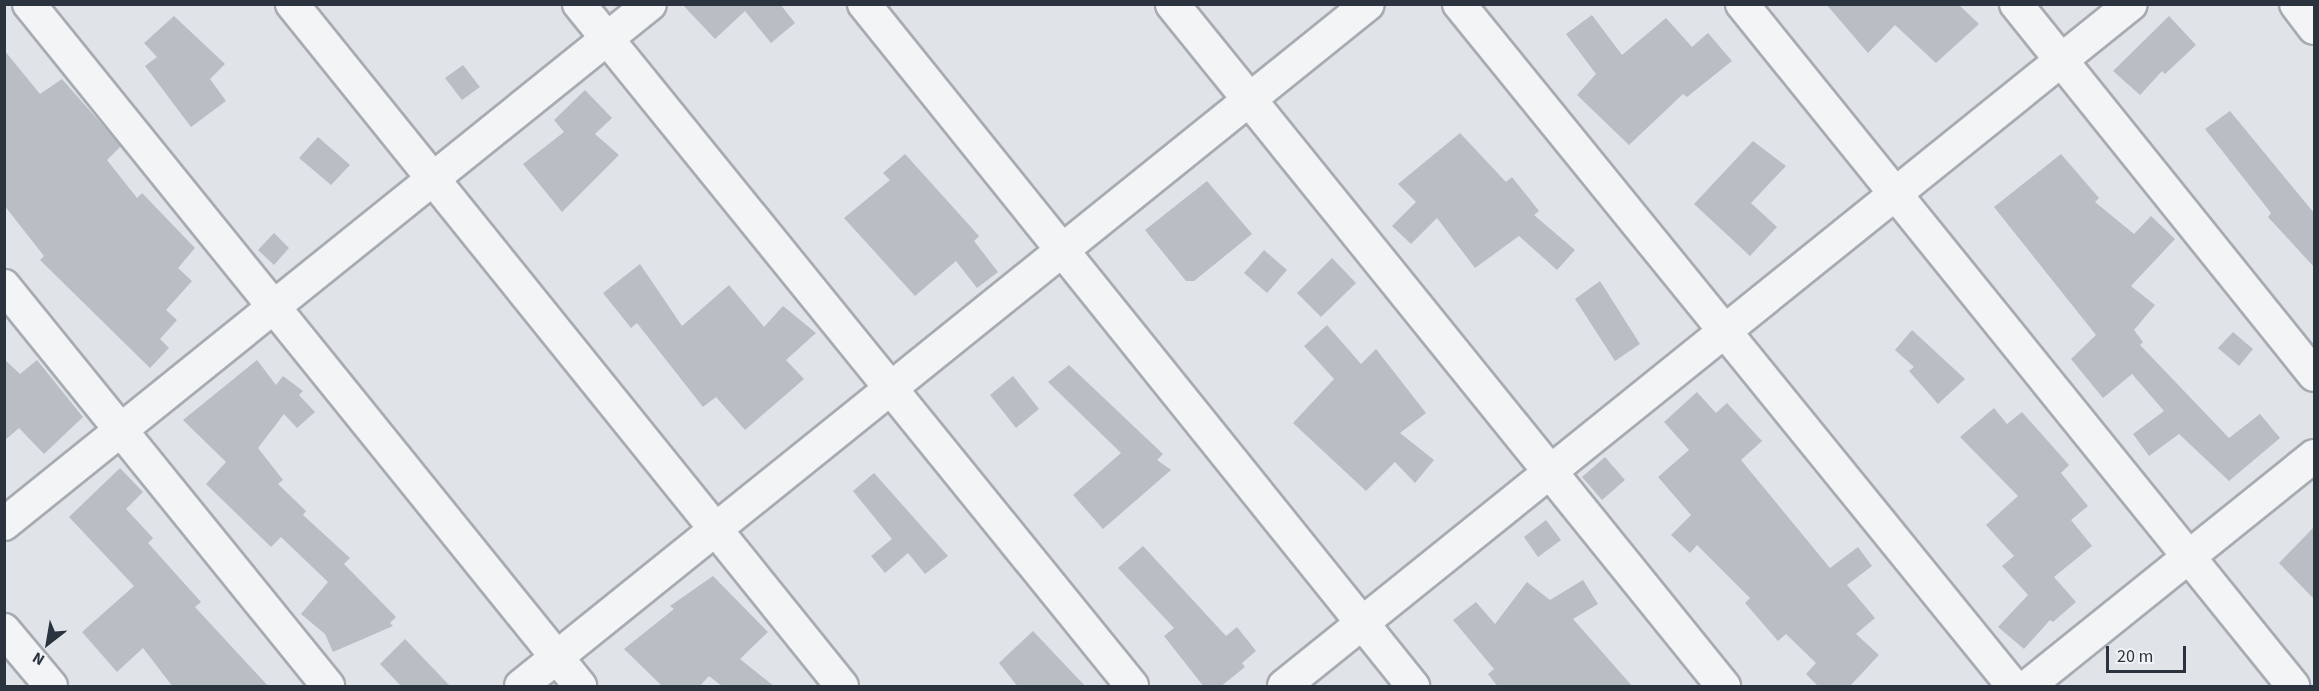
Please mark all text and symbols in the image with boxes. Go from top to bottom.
north arrow [18,613,78,673]
scale bar [2109,634,2188,672]
text: 20 m [2117,644,2153,669]
text: N [29,646,49,671]

